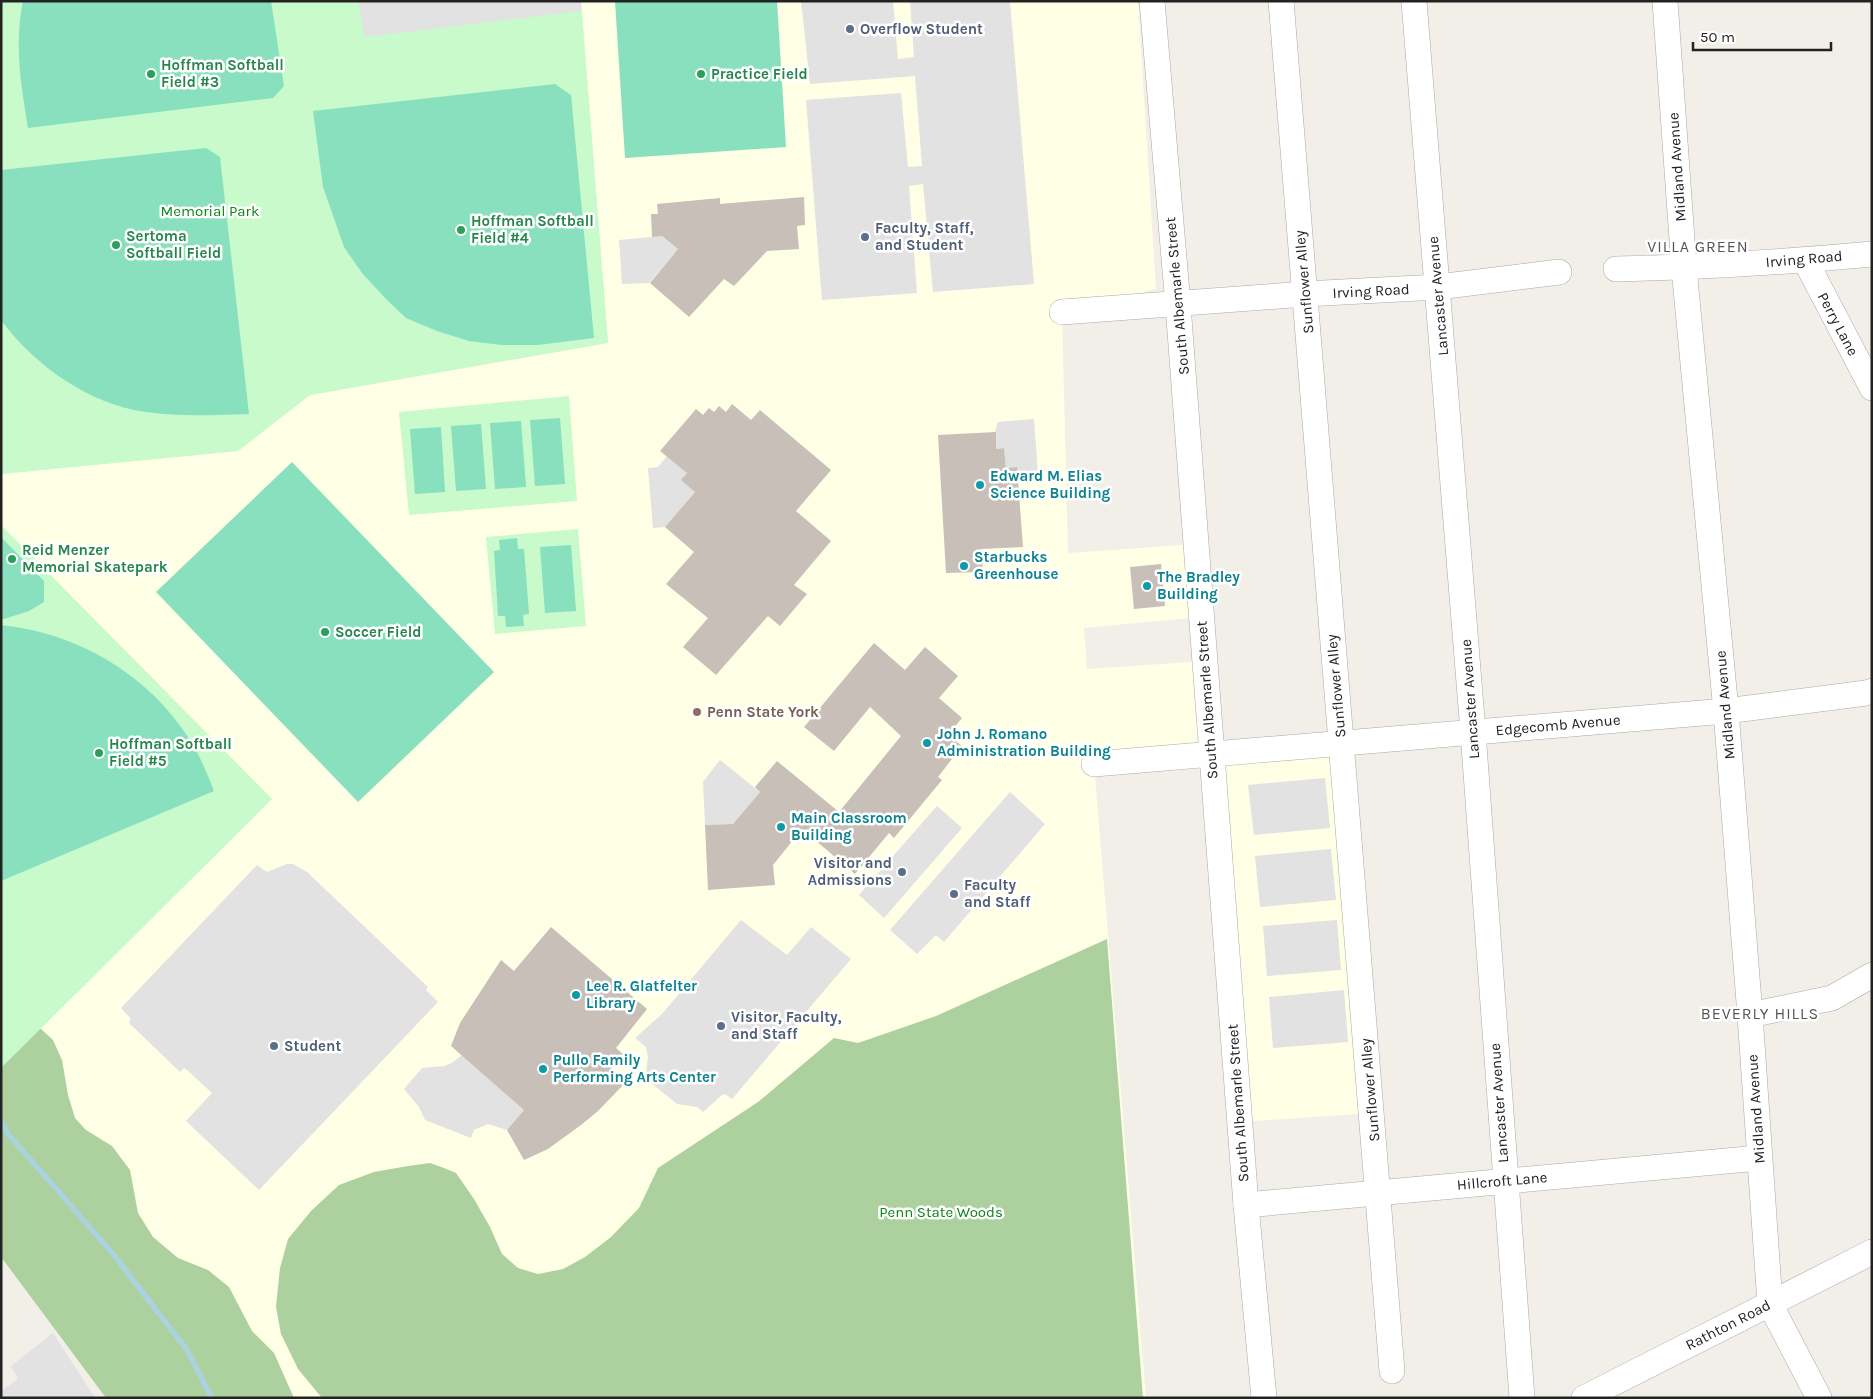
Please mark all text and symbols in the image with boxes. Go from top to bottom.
place label: Overflow Student [860,20,983,38]
scale bar [1693,20,1830,52]
marker: Overflow Student [844,23,856,35]
text: 50 m [1700,28,1735,46]
place label: Hoffman Softball Field #3 [161,56,284,91]
place label: Practice Field [711,65,808,83]
marker: Hoffman Softball Field #3 [145,68,157,80]
marker: Practice Field [695,68,707,80]
street label: Midland Avenue [1664,112,1690,222]
park label: Memorial Park [161,202,259,220]
place label: Hoffman Softball Field #4 [471,212,594,247]
street label: South Albemarle Street [1161,216,1193,376]
place label: Faculty, Staff, and Student [875,219,974,254]
marker: Hoffman Softball Field #4 [455,224,467,236]
place label: Sertoma Softball Field [126,227,221,262]
street label: Sunflower Alley [1291,229,1317,335]
marker: Faculty, Staff, and Student [859,231,871,243]
street label: Lancaster Avenue [1424,235,1452,357]
district label: VILLA GREEN [1647,237,1749,256]
marker: Sertoma Softball Field [110,239,122,251]
street label: Irving Road [1765,247,1843,271]
street label: Irving Road [1332,280,1410,302]
street label: Perry Lane [1814,289,1862,359]
place label: Edward M. Elias Science Building [990,467,1110,502]
marker: Edward M. Elias Science Building [974,479,986,491]
place label: Reid Menzer Memorial Skatepark [22,541,168,576]
place label: Starbucks Greenhouse [974,548,1058,583]
marker: Reid Menzer Memorial Skatepark [6,553,18,565]
marker: Starbucks Greenhouse [958,560,970,572]
place label: The Bradley Building [1157,568,1240,603]
marker: The Bradley Building [1141,580,1153,592]
street label: South Albemarle Street [1192,620,1222,780]
place label: Soccer Field [335,623,421,641]
marker: Soccer Field [319,626,331,638]
street label: Sunflower Alley [1323,633,1349,739]
street label: Lancaster Avenue [1457,639,1483,759]
street label: Midland Avenue [1711,650,1739,760]
place label: Penn State York [707,703,819,721]
marker: Penn State York [691,706,703,718]
street label: Edgecomb Avenue [1495,711,1621,739]
place label: John J. Romano Administration Building [937,725,1111,760]
place label: Hoffman Softball Field #5 [109,735,232,770]
marker: John J. Romano Administration Building [921,737,933,749]
marker: Hoffman Softball Field #5 [93,747,105,759]
place label: Main Classroom Building [791,809,907,844]
marker: Main Classroom Building [775,821,787,833]
place label: Visitor and Admissions [808,854,892,889]
marker: Visitor and Admissions [896,866,908,878]
place label: Faculty and Staff [964,876,1031,911]
marker: Faculty and Staff [948,888,960,900]
place label: Lee R. Glatfelter Library [586,977,697,1012]
marker: Lee R. Glatfelter Library [570,989,582,1001]
district label: BEVERLY HILLS [1701,1004,1819,1023]
place label: Visitor, Faculty, and Staff [731,1008,842,1043]
marker: Visitor, Faculty, and Staff [715,1020,727,1032]
street label: South Albemarle Street [1223,1023,1253,1183]
place label: Student [284,1037,341,1055]
street label: Sunflower Alley [1357,1037,1383,1143]
marker: Student [268,1040,280,1052]
street label: Lancaster Avenue [1486,1043,1512,1163]
place label: Pullo Family Performing Arts Center [553,1051,716,1086]
street label: Midland Avenue [1743,1054,1769,1164]
marker: Pullo Family Performing Arts Center [537,1063,549,1075]
street label: Hillcroft Lane [1456,1168,1548,1194]
park label: Penn State Woods [879,1203,1003,1221]
street label: Rathton Road [1682,1296,1774,1354]

